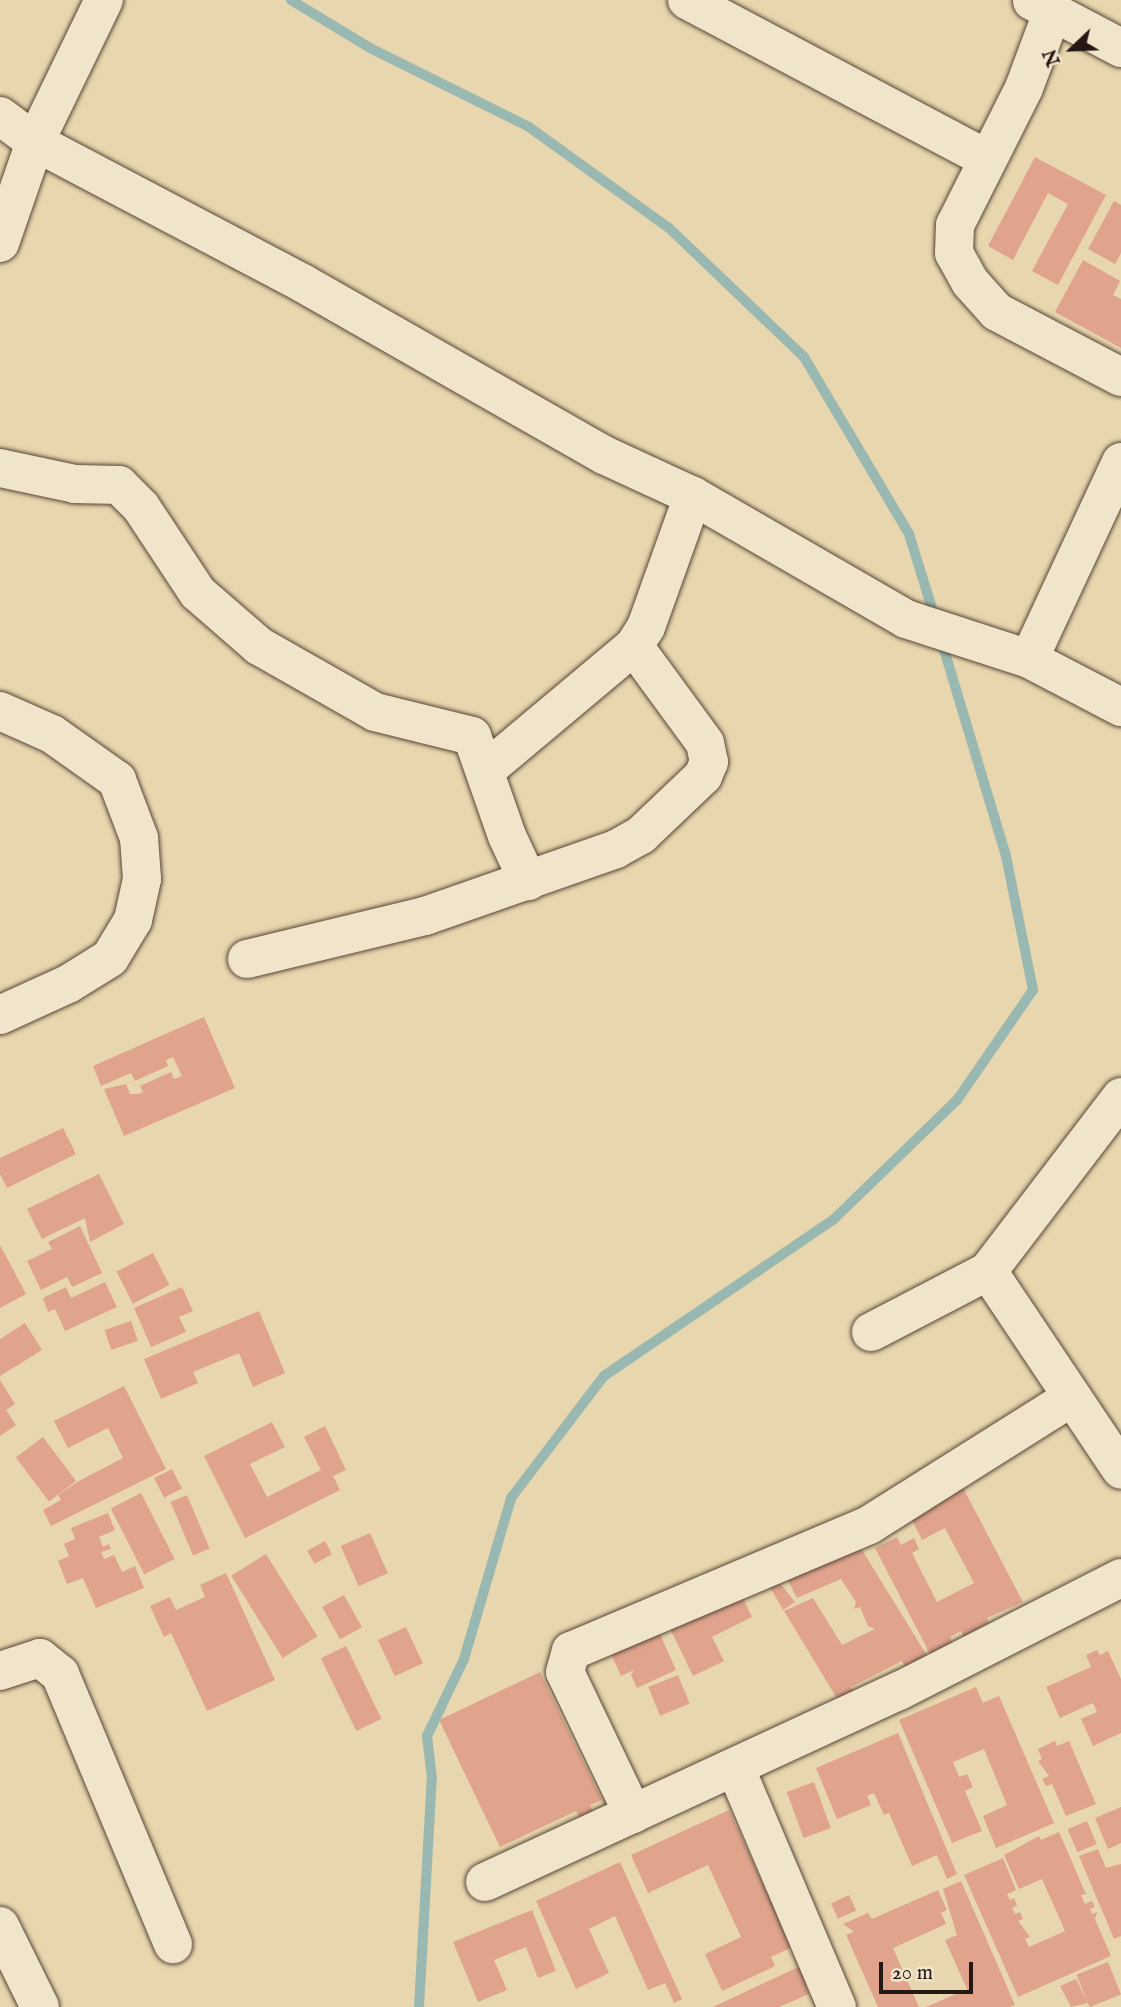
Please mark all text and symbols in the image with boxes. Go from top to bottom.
north arrow [1037,14,1107,84]
text: N [1038,45,1067,69]
scale bar [883,1948,978,1992]
text: 20 m [892,1960,933,1987]

